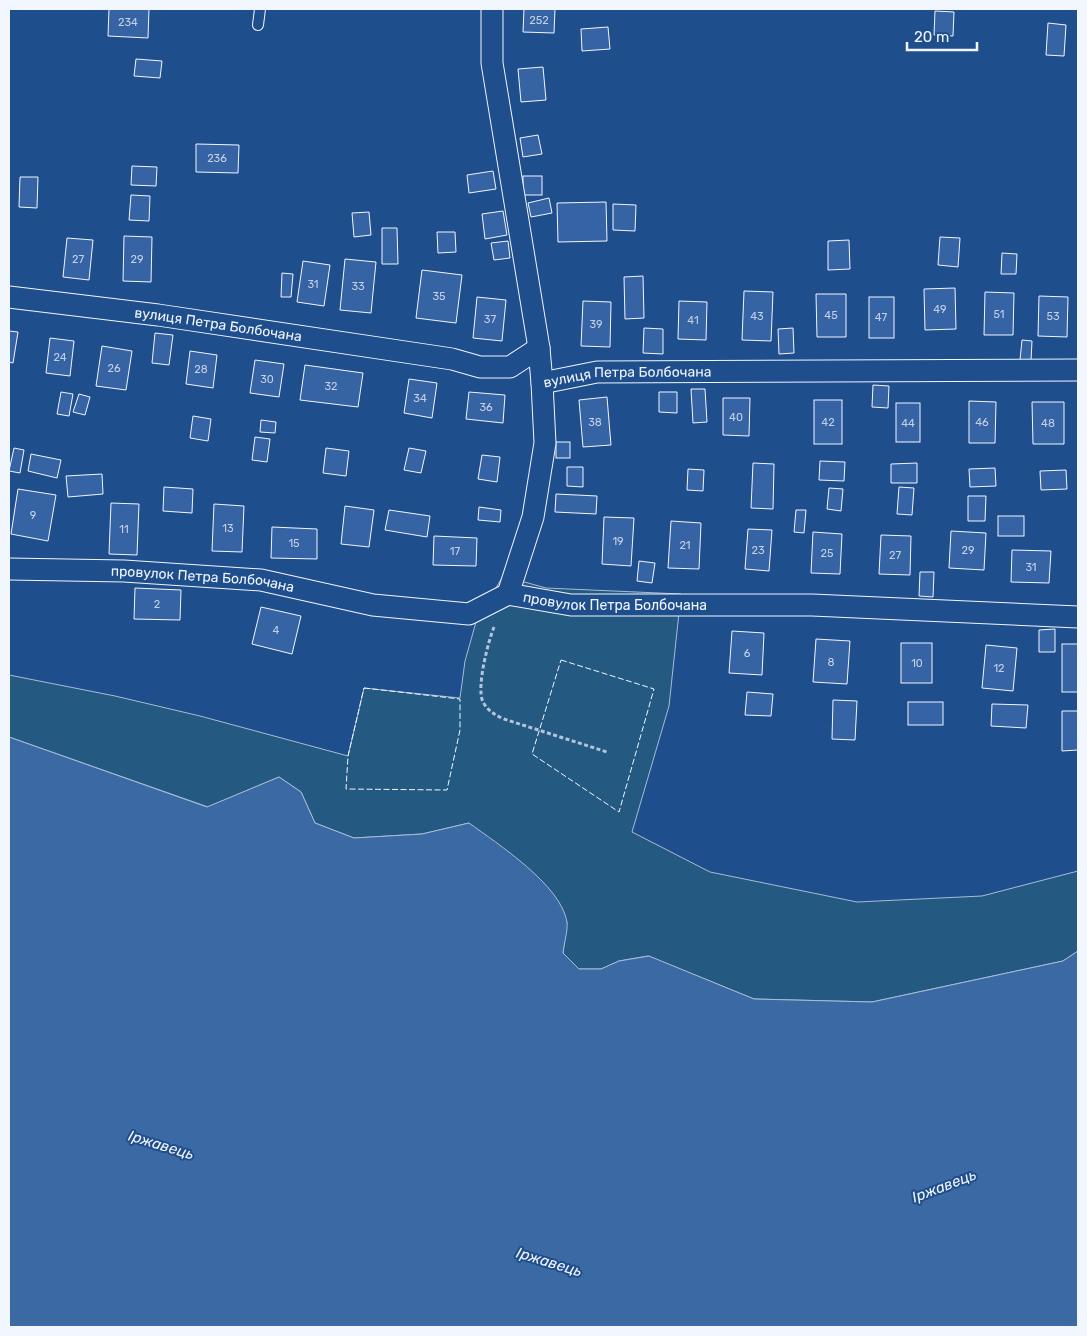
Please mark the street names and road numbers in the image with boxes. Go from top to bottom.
street label: вулиця Петра Болбочана [134,304,303,345]
street label: вулиця Петра Болбочана [542,364,711,392]
street label: провулок Петра Болбочана [111,563,296,596]
street label: провулок Петра Болбочана [522,589,707,614]

